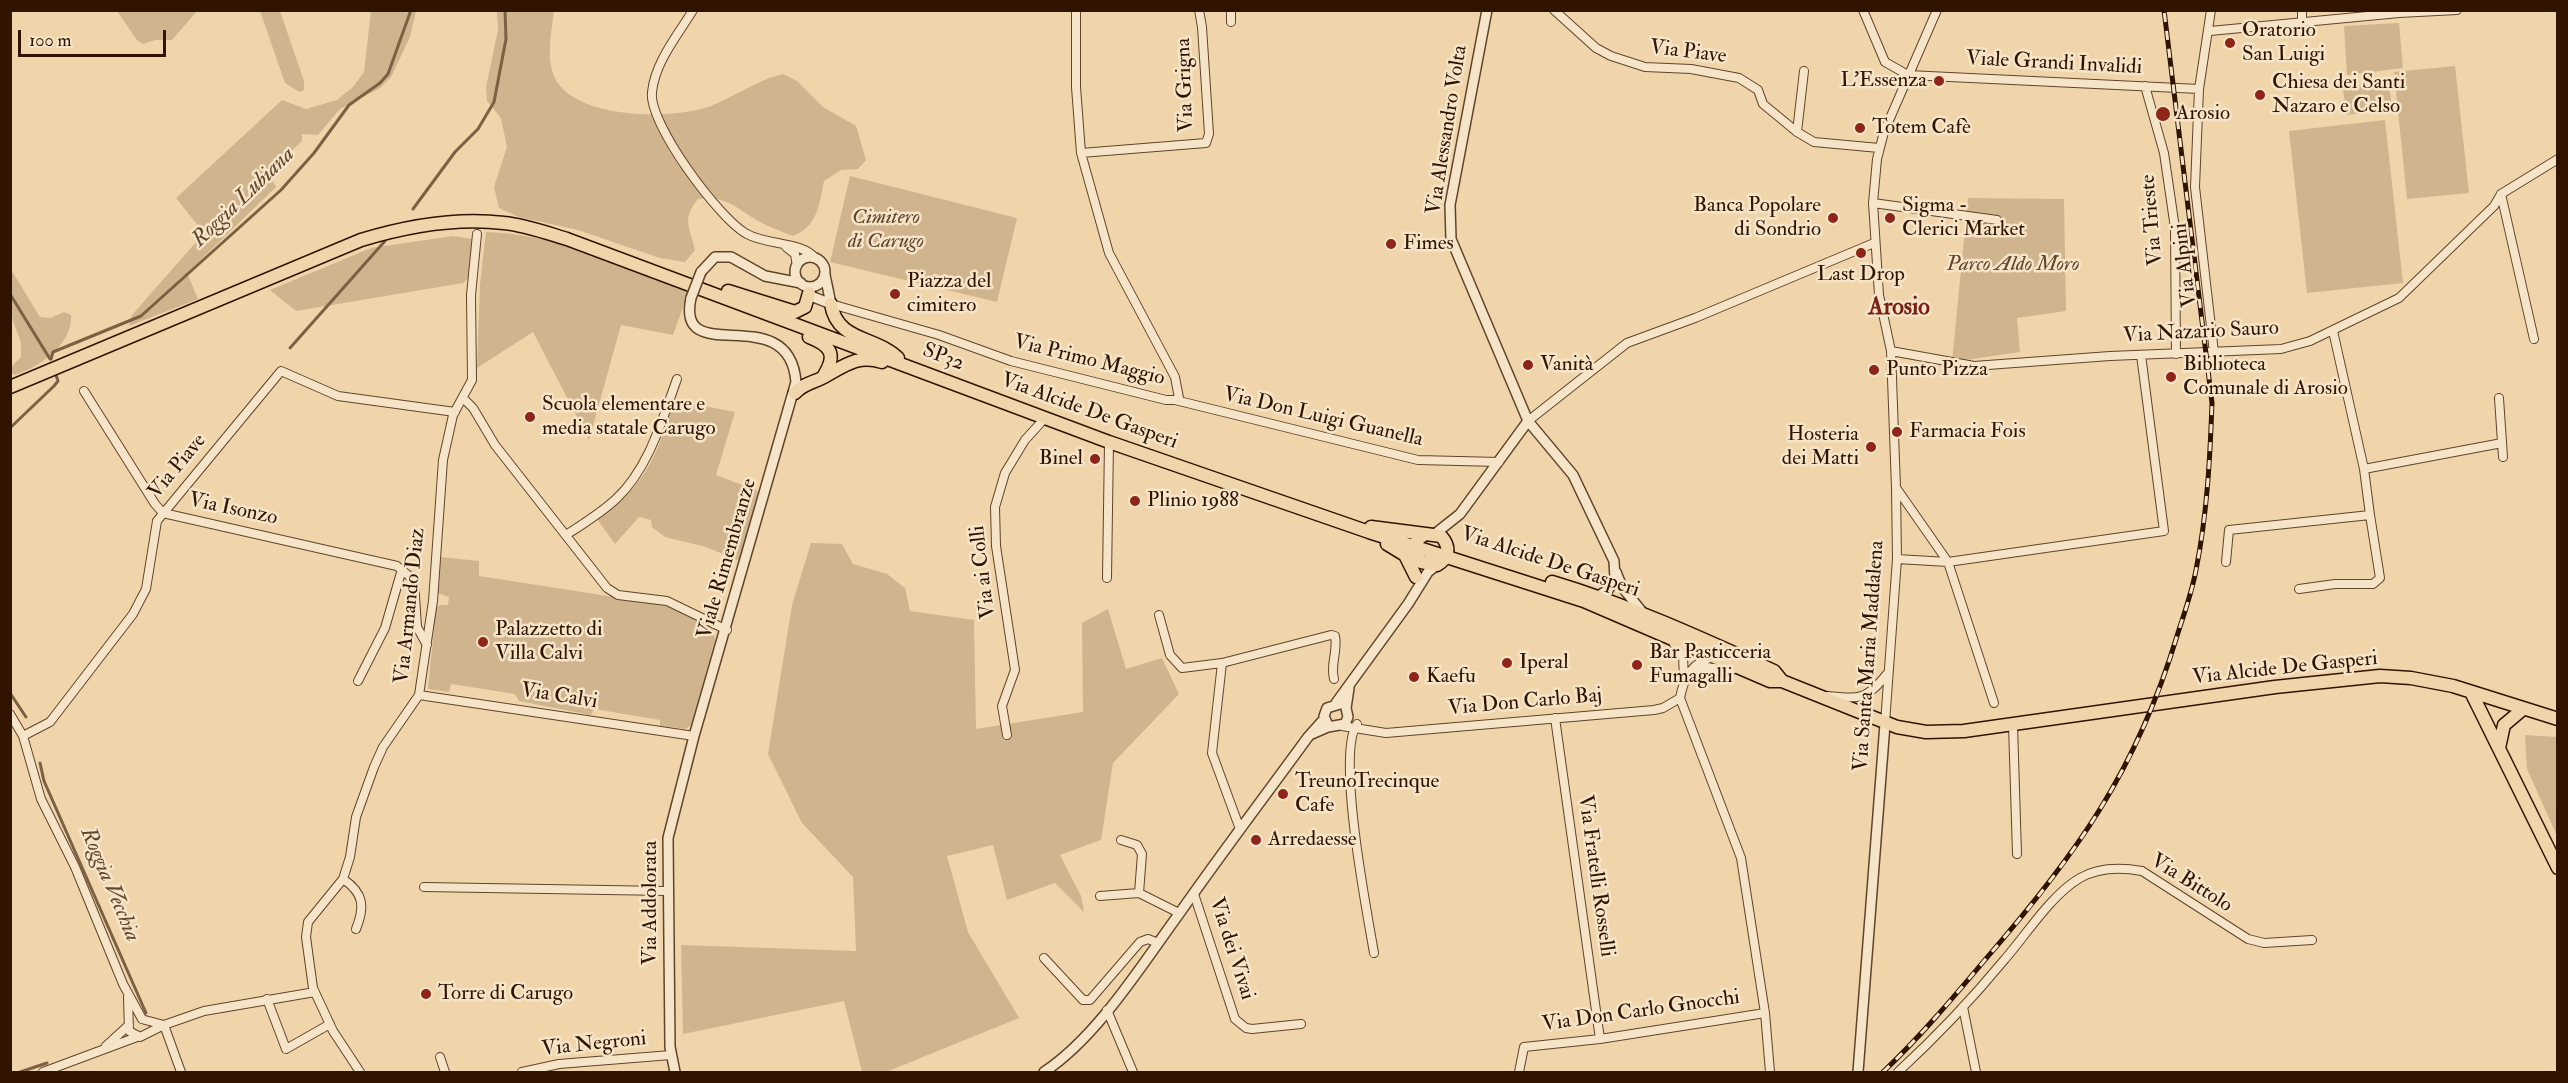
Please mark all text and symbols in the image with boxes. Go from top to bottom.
scale bar [21,18,170,56]
place label: Oratorio San Luigi [2242,18,2325,68]
text: 100 m [29,29,72,52]
street label: Via Piave [1648,36,1728,70]
marker: Oratorio San Luigi [2223,36,2237,50]
street label: Via Grigna [1172,37,1200,133]
street label: Via Alessandro Volta [1422,44,1474,216]
street label: Viale Grandi Invalidi [1965,47,2143,81]
place label: L'Essenza [1840,68,1927,94]
place label: Chiesa dei Santi Nazaro e Celso [2272,70,2405,120]
marker: L'Essenza [1932,74,1946,88]
marker: Chiesa dei Santi Nazaro e Celso [2253,88,2267,102]
place label: Arosio [2176,101,2230,127]
marker: Arosio [2154,105,2172,123]
place label: Totem Cafè [1872,115,1971,141]
marker: Totem Cafè [1853,121,1867,135]
water label: Roggia Lubiana [187,142,301,254]
street label: Via Trieste [2136,173,2170,267]
place label: Banca Popolare di Sondrio [1693,193,1821,243]
place label: Sigma - Clerici Market [1902,193,2025,243]
park label: Cimitero di Carugo [848,205,924,255]
marker: Banca Popolare di Sondrio [1826,211,1840,225]
marker: Sigma - Clerici Market [1883,211,1897,225]
street label: Via Alpini [2168,221,2204,309]
place label: Fimes [1403,231,1454,257]
marker: Fimes [1384,237,1398,251]
marker: Last Drop [1854,246,1868,260]
park label: Parco Aldo Moro [1947,252,2079,278]
place label: Last Drop [1817,262,1905,288]
place label: Piazza del cimitero [907,269,991,319]
marker: Piazza del cimitero [888,287,902,301]
district label: Arosio [1868,295,1930,323]
street label: Via Nazario Sauro [2122,316,2280,350]
street label: Via Primo Maggio [1011,330,1167,392]
street label: SP32 [919,339,967,377]
place label: Vanità [1540,352,1593,378]
place label: Biblioteca Comunale di Arosio [2183,352,2348,402]
place label: Punto Pizza [1886,357,1988,383]
marker: Vanità [1521,358,1535,372]
marker: Punto Pizza [1867,363,1881,377]
street label: Via Alcide De Gasperi [997,368,1181,456]
marker: Biblioteca Comunale di Arosio [2164,370,2178,384]
street label: Via Don Luigi Guanella [1221,383,1425,453]
place label: Scuola elementare e media statale Carugo [542,392,716,442]
marker: Scuola elementare e media statale Carugo [523,410,537,424]
place label: Farmacia Fois [1909,419,2026,445]
place label: Hosteria dei Matti [1782,422,1859,472]
marker: Farmacia Fois [1890,425,1904,439]
street label: Via Piave [144,429,212,505]
marker: Hosteria dei Matti [1864,440,1878,454]
place label: Binel [1039,446,1083,472]
marker: Binel [1088,452,1102,466]
street label: Viale Rimembranze [693,476,763,642]
street label: Via Isonzo [186,488,280,532]
place label: Plinio 1988 [1147,488,1239,514]
marker: Plinio 1988 [1128,494,1142,508]
street label: Via Alcide De Gasperi [1458,522,1642,604]
street label: Via ai Colli [966,524,1002,620]
street label: Via Armando Diaz [390,527,432,685]
street label: Via Santa Maria Maddalena [1849,540,1891,772]
place label: Palazzetto di Villa Calvi [495,617,603,667]
marker: Palazzetto di Villa Calvi [476,635,490,649]
place label: Bar Pasticceria Fumagalli [1649,640,1771,690]
street label: Via Alcide De Gasperi [2191,647,2379,691]
place label: Iperal [1519,650,1569,676]
marker: Iperal [1500,656,1514,670]
marker: Bar Pasticceria Fumagalli [1630,658,1644,672]
place label: Kaefu [1426,664,1476,690]
marker: Kaefu [1407,670,1421,684]
street label: Via Calvi [519,679,599,715]
street label: Via Don Carlo Baj [1447,684,1603,722]
place label: TreunoTrecinque Cafe [1295,769,1439,819]
marker: TreunoTrecinque Cafe [1276,787,1290,801]
street label: Via Fratelli Rosselli [1571,793,1619,959]
water label: Roggia Vecchia [73,824,145,946]
place label: Arredaesse [1268,827,1357,853]
marker: Arredaesse [1249,833,1263,847]
street label: Via Addolorata [638,841,664,965]
street label: Via Bittolo [2146,849,2236,919]
street label: Via dei Vivai [1203,895,1259,1003]
place label: Torre di Carugo [438,981,573,1007]
street label: Via Don Carlo Gnocchi [1541,986,1741,1038]
marker: Torre di Carugo [419,987,433,1001]
street label: Via Negroni [540,1027,648,1063]

